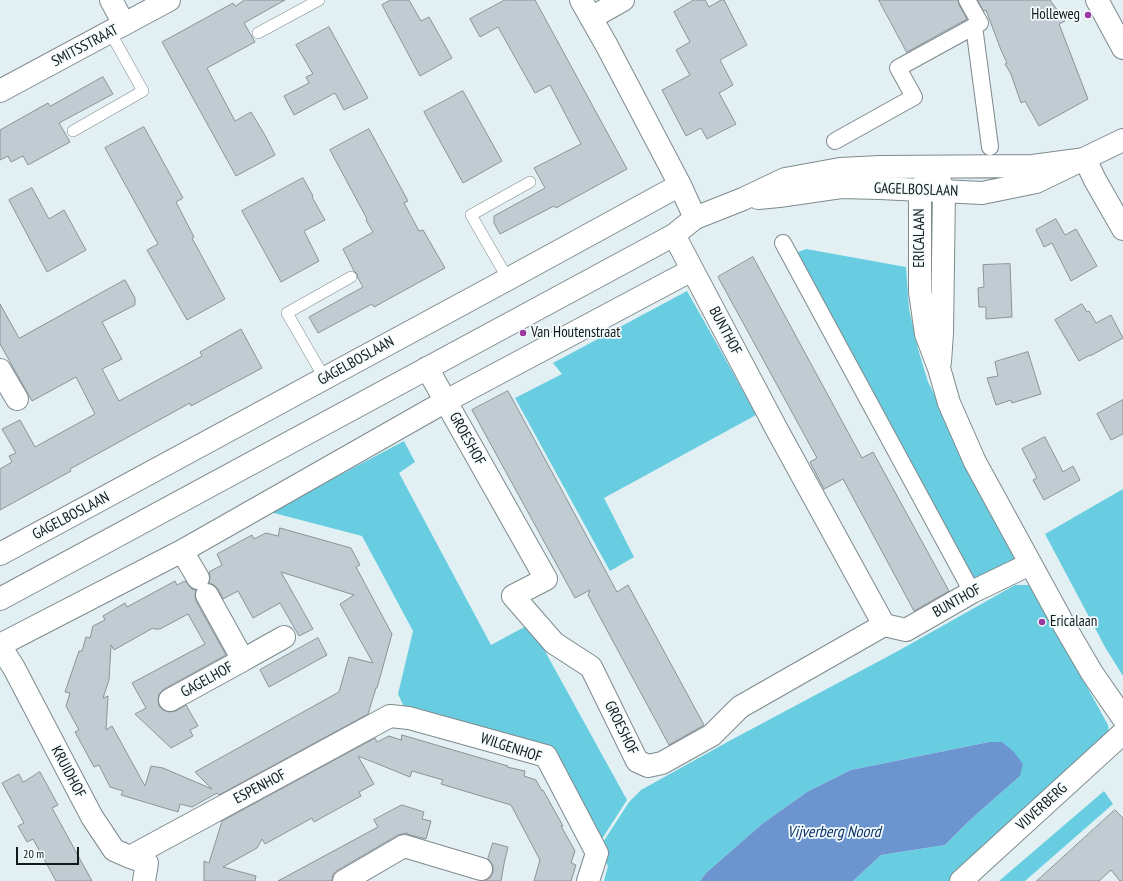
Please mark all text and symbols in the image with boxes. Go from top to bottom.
place label: Holleweg [1031,6,1080,24]
marker: Holleweg [1083,10,1093,20]
street label: SMITSSTRAAT [49,21,121,71]
street label: GAGELBOSLAAN [873,180,959,200]
street label: ERICALAAN [911,208,929,268]
street label: BUNTHOF [705,304,745,358]
place label: Van Houtenstraat [531,324,620,342]
marker: Van Houtenstraat [518,328,528,338]
street label: GAGELBOSLAAN [315,333,397,389]
street label: GROESHOF [445,409,489,469]
street label: GAGELBOSLAAN [29,488,113,544]
street label: BUNTHOF [930,580,984,622]
place label: Ericalaan [1050,613,1097,631]
marker: Ericalaan [1037,617,1047,627]
street label: GAGELHOF [178,658,236,702]
street label: GROESHOF [600,698,642,758]
street label: WILGENHOF [478,730,544,766]
street label: KRUIDHOF [47,743,89,801]
street label: ESPENHOF [231,766,289,808]
street label: VIJVERBERG [1013,779,1071,835]
water label: Vijverberg Noord [787,822,881,842]
scale bar [18,839,81,865]
text: 20 m [23,846,44,861]

